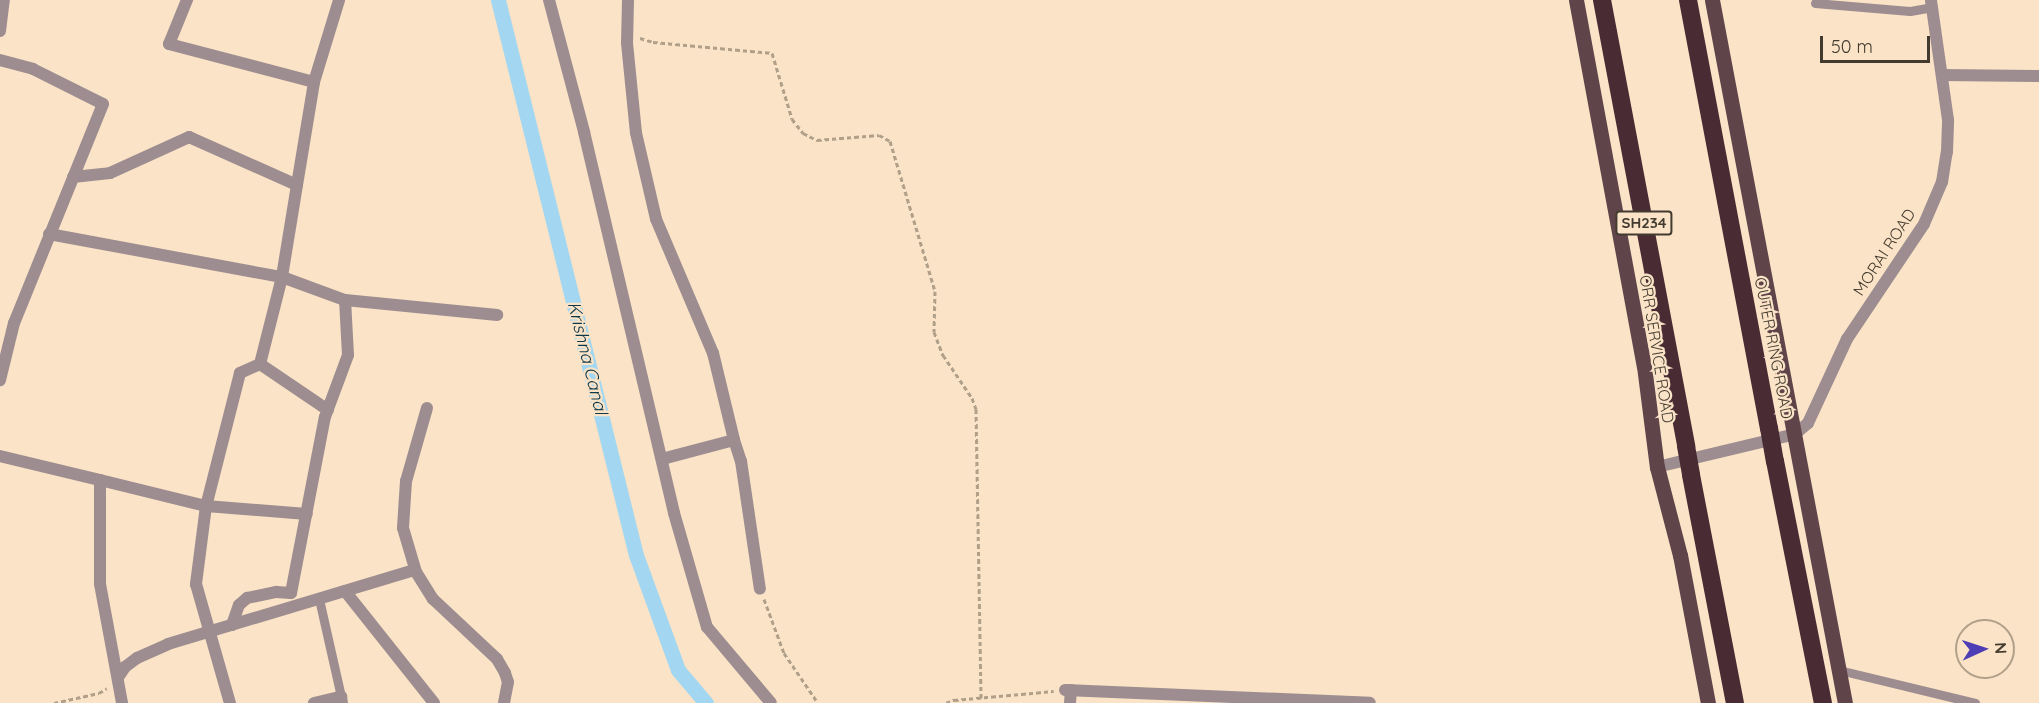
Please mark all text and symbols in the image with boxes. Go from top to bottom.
scale bar [1823,24,1932,62]
text: 50 m [1831,35,1873,58]
street label: MORAI ROAD [1849,205,1919,299]
road number: SH234 [1614,211,1674,235]
street label: ORR SERVICE ROAD [1636,274,1678,424]
street label: OUTER RING ROAD [1751,276,1797,420]
water label: Krishna Canal [563,299,611,417]
north arrow [1955,619,2015,679]
text: N [1991,642,2011,655]

